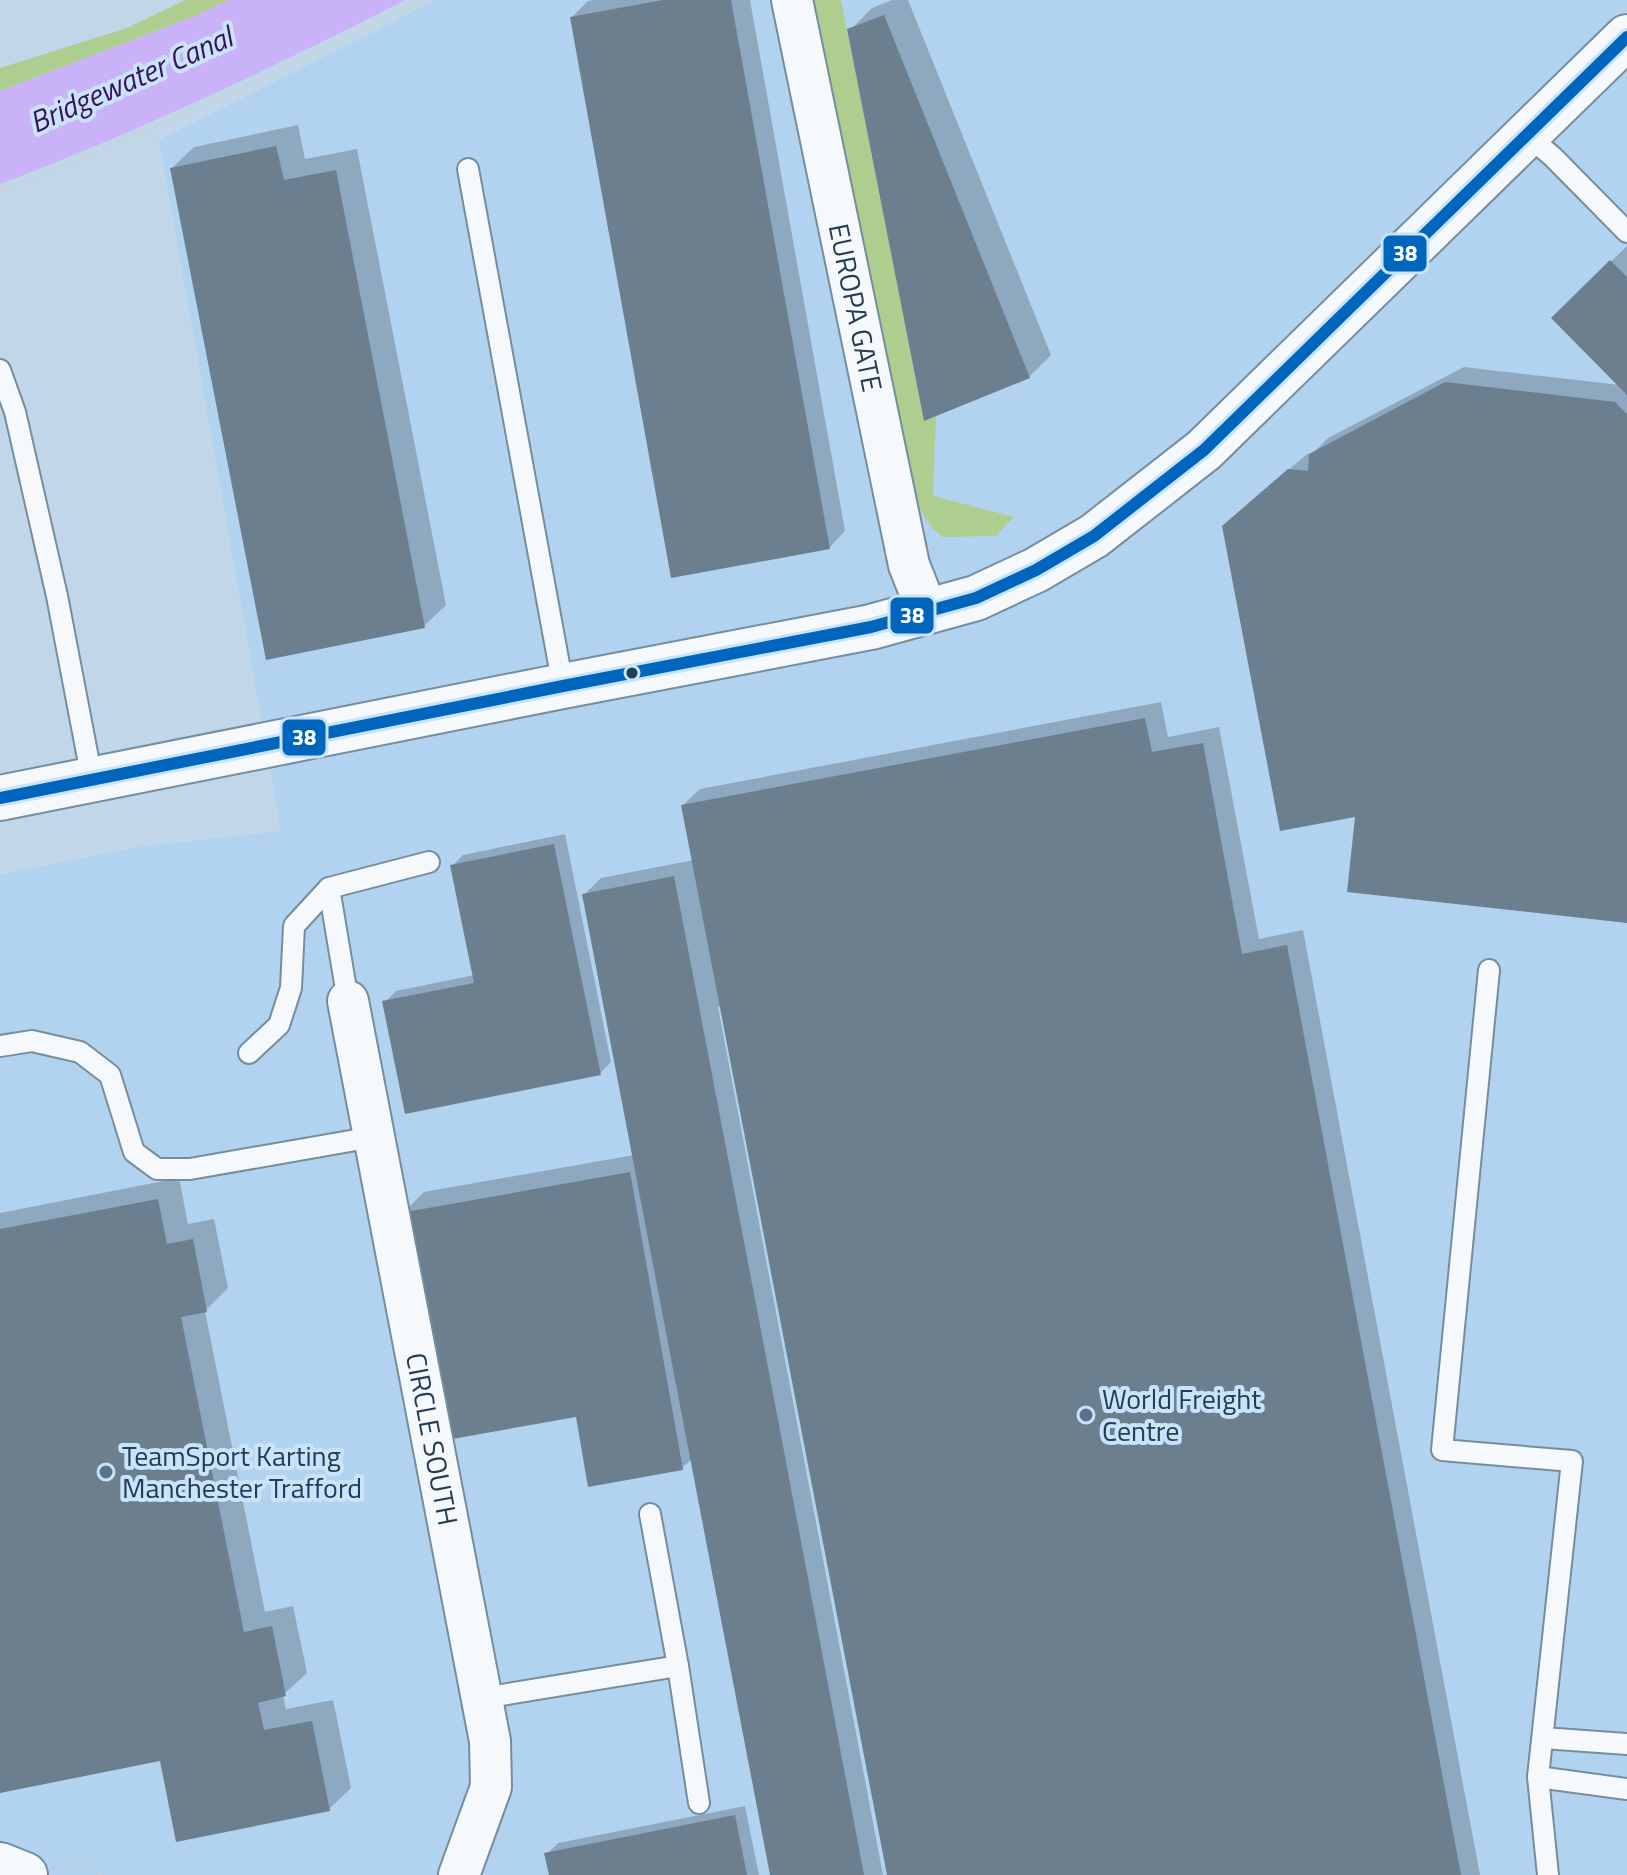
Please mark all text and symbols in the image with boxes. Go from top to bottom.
water label: Bridgewater Canal [22,12,243,144]
street label: EUROPA GATE [818,219,895,395]
line badge: 38 [1382,234,1428,273]
text: 38 [1393,236,1417,270]
line badge: 38 [889,596,935,635]
text: 38 [900,598,924,632]
unlabelled marker [624,665,640,681]
line badge: 38 [281,718,327,757]
text: 38 [292,720,316,754]
street label: CIRCLE SOUTH [395,1349,470,1529]
place label: World Freight Centre [1102,1377,1261,1452]
marker: World Freight Centre [1077,1406,1095,1424]
place label: TeamSport Karting Manchester Trafford [122,1434,362,1509]
marker: TeamSport Karting Manchester Trafford [97,1463,115,1481]

